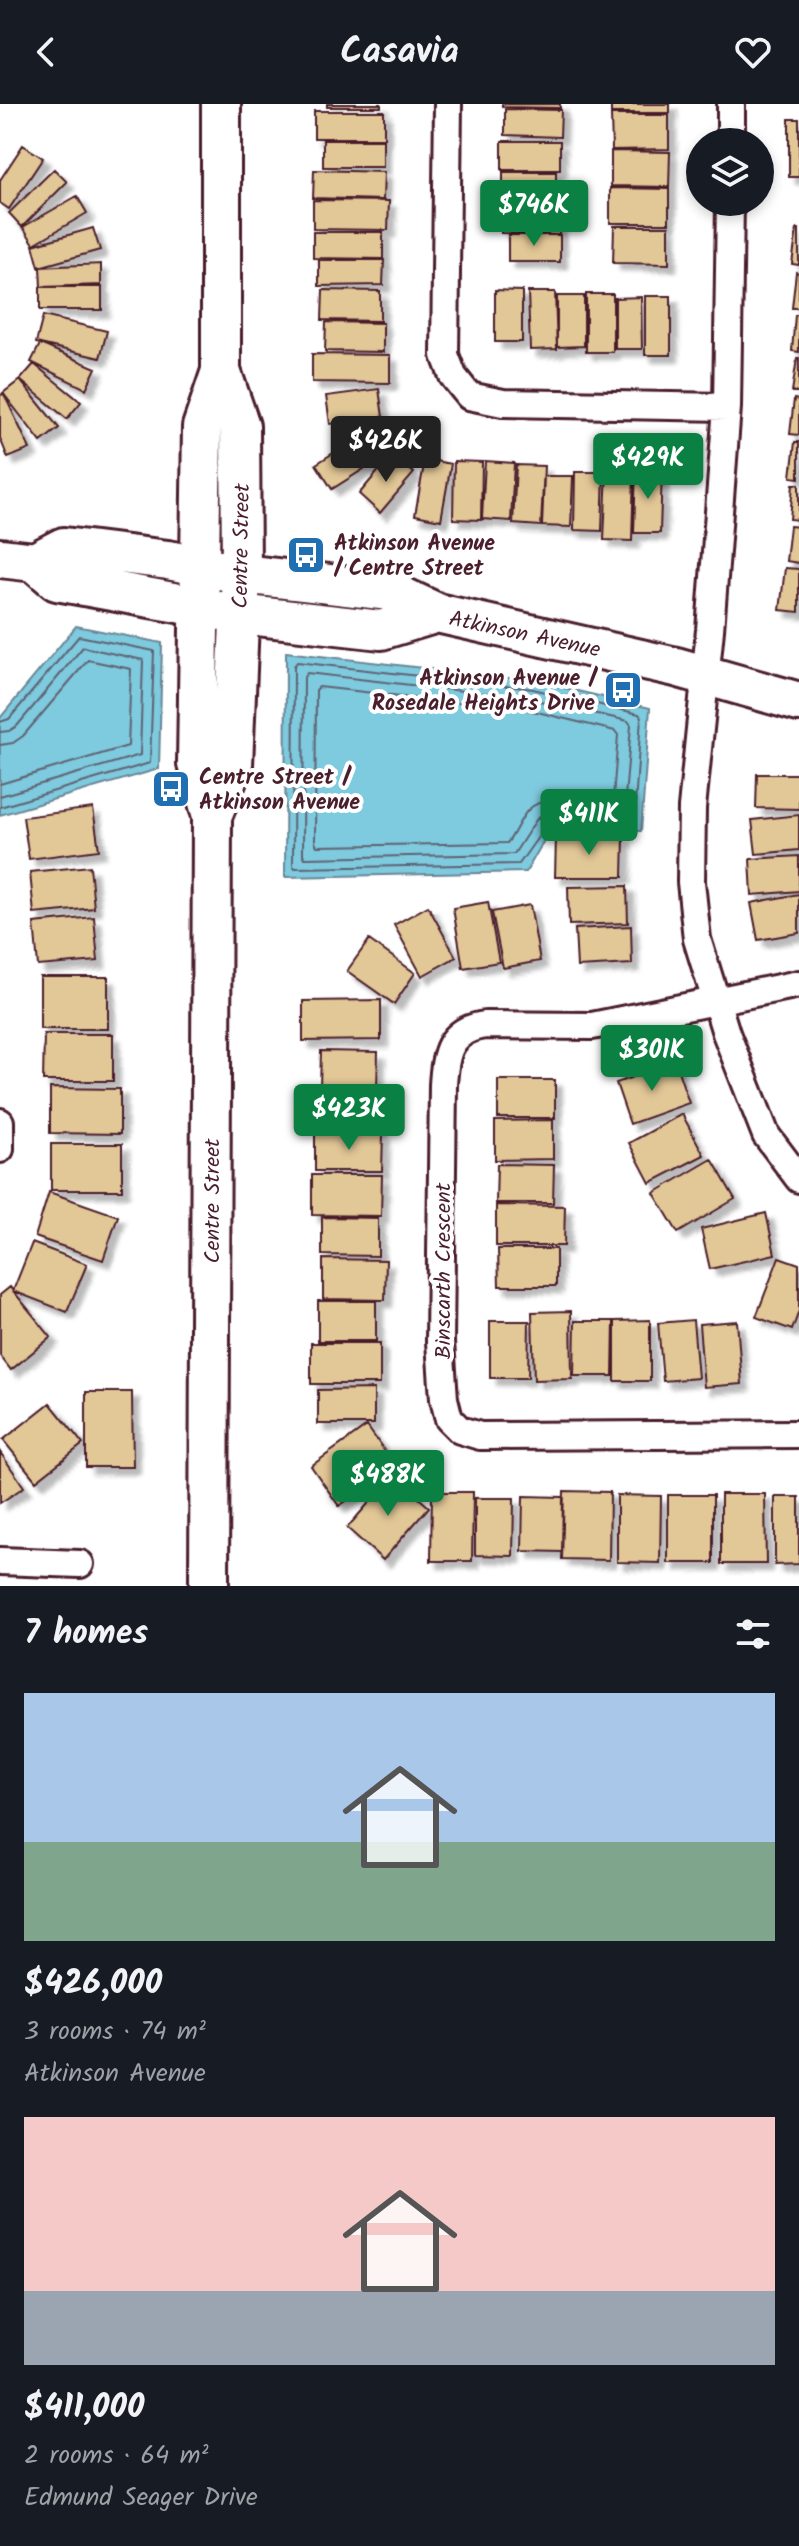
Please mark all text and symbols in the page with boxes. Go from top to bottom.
text: Casavia [340,24,459,81]
icon: back [24,30,68,74]
icon: heart [731,30,775,74]
map controls [686,128,774,216]
button: layers [686,128,774,216]
pin: $746K [478,180,590,248]
text: $746K [498,185,570,227]
pin: $426K [330,416,442,484]
text: $426K [349,421,423,463]
pin: $429K [592,433,704,501]
text: $429K [611,438,685,480]
street label: Centre Street [224,483,261,609]
place label: Atkinson Avenue / Centre Street [333,527,495,587]
bus stop icon: Atkinson Avenue / Centre Street [285,534,327,576]
street label: Atkinson Avenue [446,602,603,669]
place label: Atkinson Avenue / Rosedale Heights Drive [372,662,599,722]
bus stop icon: Atkinson Avenue / Rosedale Heights Drive [602,669,644,711]
place label: Centre Street / Atkinson Avenue [199,761,360,821]
bus stop icon: Centre Street / Atkinson Avenue [150,768,192,810]
pin: $411K [533,789,645,857]
text: $411K [559,794,619,836]
pin: $301K [596,1025,708,1093]
text: $301K [619,1030,685,1072]
pin: $423K [293,1084,405,1152]
text: $423K [312,1089,386,1131]
street label: Centre Street [196,1138,231,1264]
street label: Binscarth Crescent [427,1182,462,1359]
pin: $488K [332,1450,444,1518]
text: $488K [350,1455,426,1497]
text: 7 homes [24,1607,148,1661]
icon: filters [731,1612,775,1656]
icon: home [328,1745,472,1889]
text: $426,000 [24,1957,162,2011]
text: 3 rooms · 74 m² [24,2011,206,2053]
text: Atkinson Avenue [24,2053,206,2095]
icon: home [328,2169,472,2313]
text: $411,000 [24,2381,144,2435]
text: 2 rooms · 64 m² [24,2435,208,2477]
text: Edmund Seager Drive [24,2477,258,2519]

